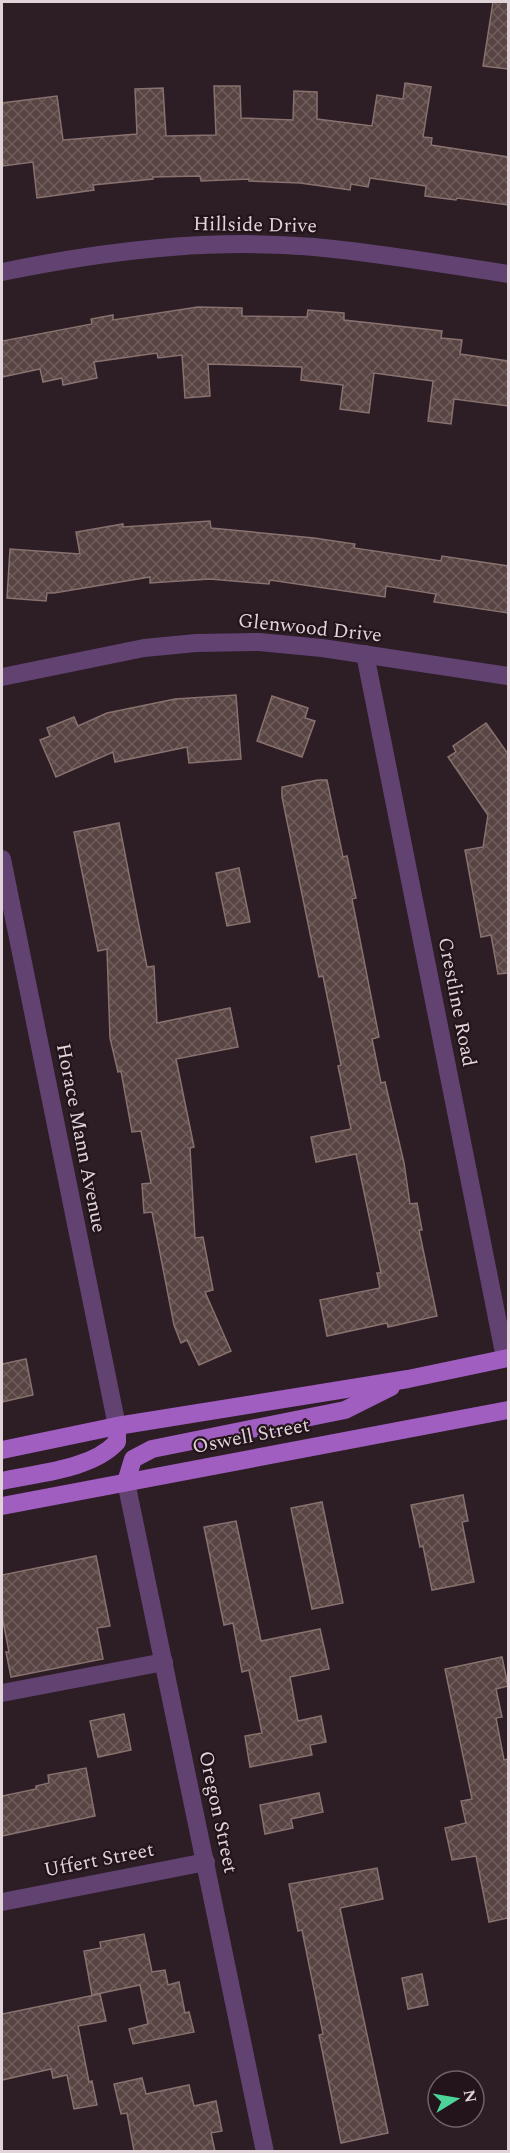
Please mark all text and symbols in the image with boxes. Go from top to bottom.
street label: Hillside Drive [193,209,317,241]
street label: Glenwood Drive [237,606,383,650]
street label: Crestline Road [430,935,484,1069]
street label: Horace Mann Avenue [48,1041,114,1235]
street label: Oswell Street [190,1410,312,1462]
street label: Oregon Street [190,1748,246,1876]
street label: Uffert Street [41,1835,157,1885]
north arrow [426,2069,486,2129]
text: N [457,2088,483,2105]

